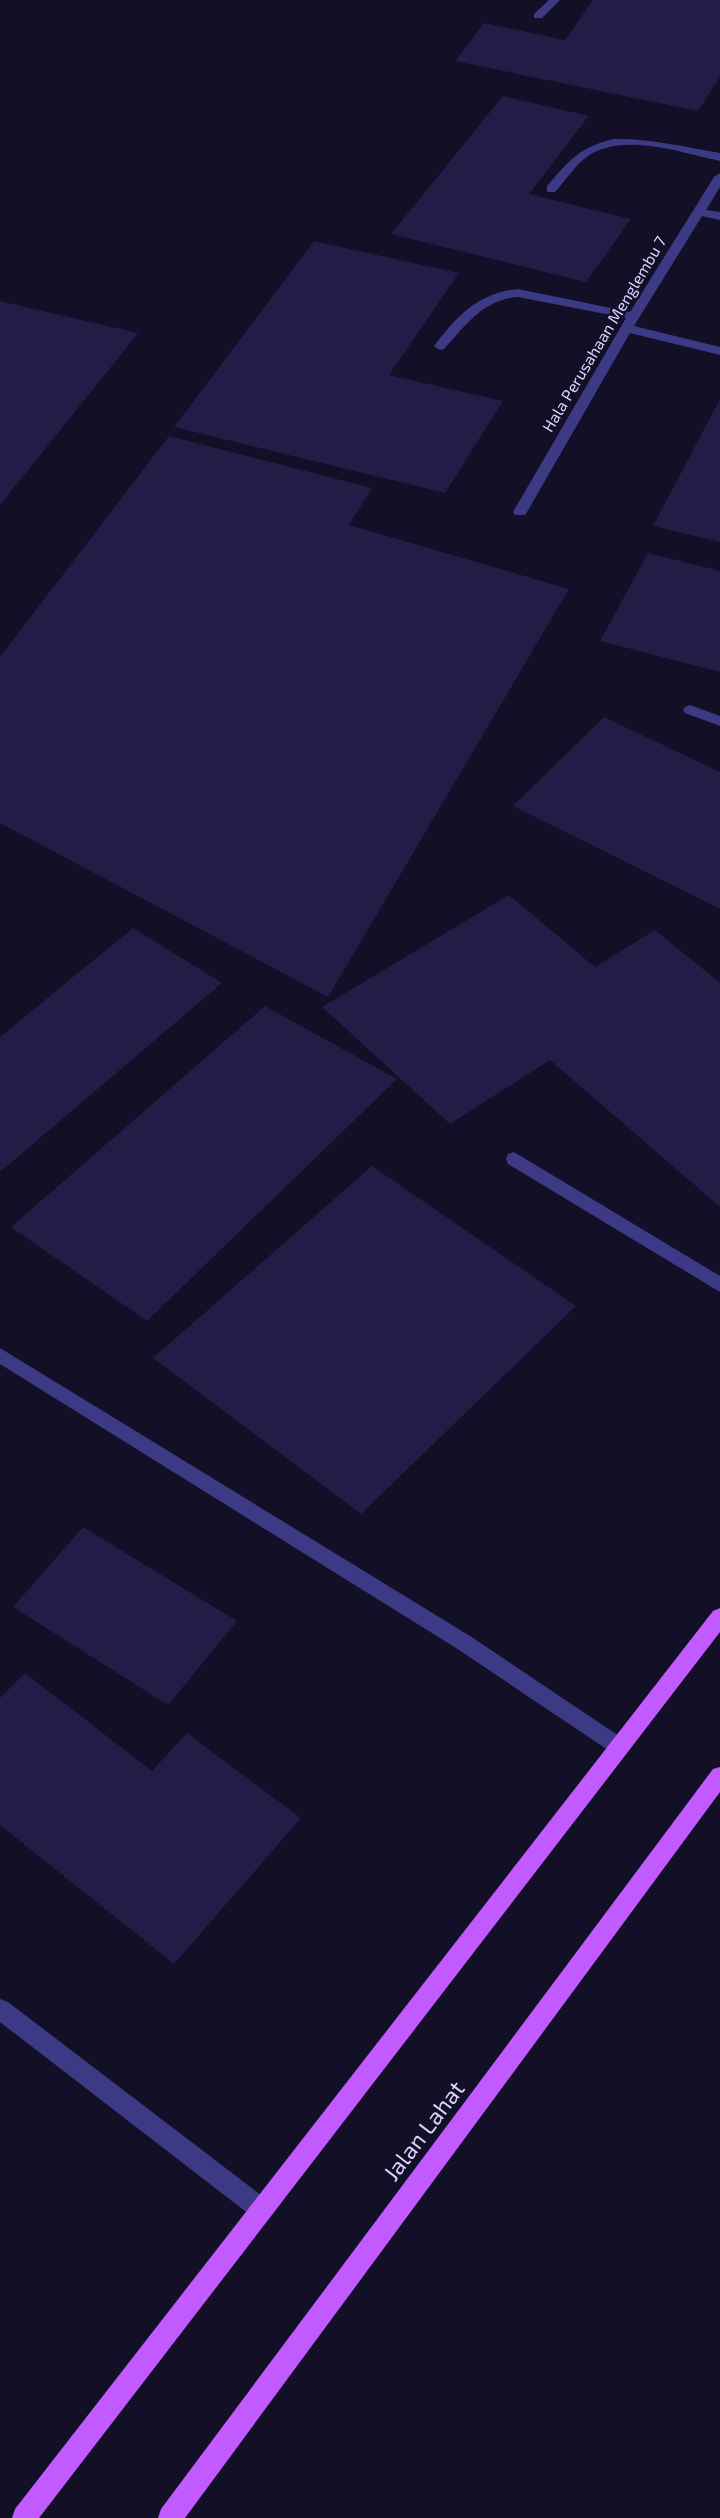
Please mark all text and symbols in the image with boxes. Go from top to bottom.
street label: Hala Perusahaan Menglembu 7 [538,232,670,435]
street label: Jalan Lahat [377,2075,470,2186]

